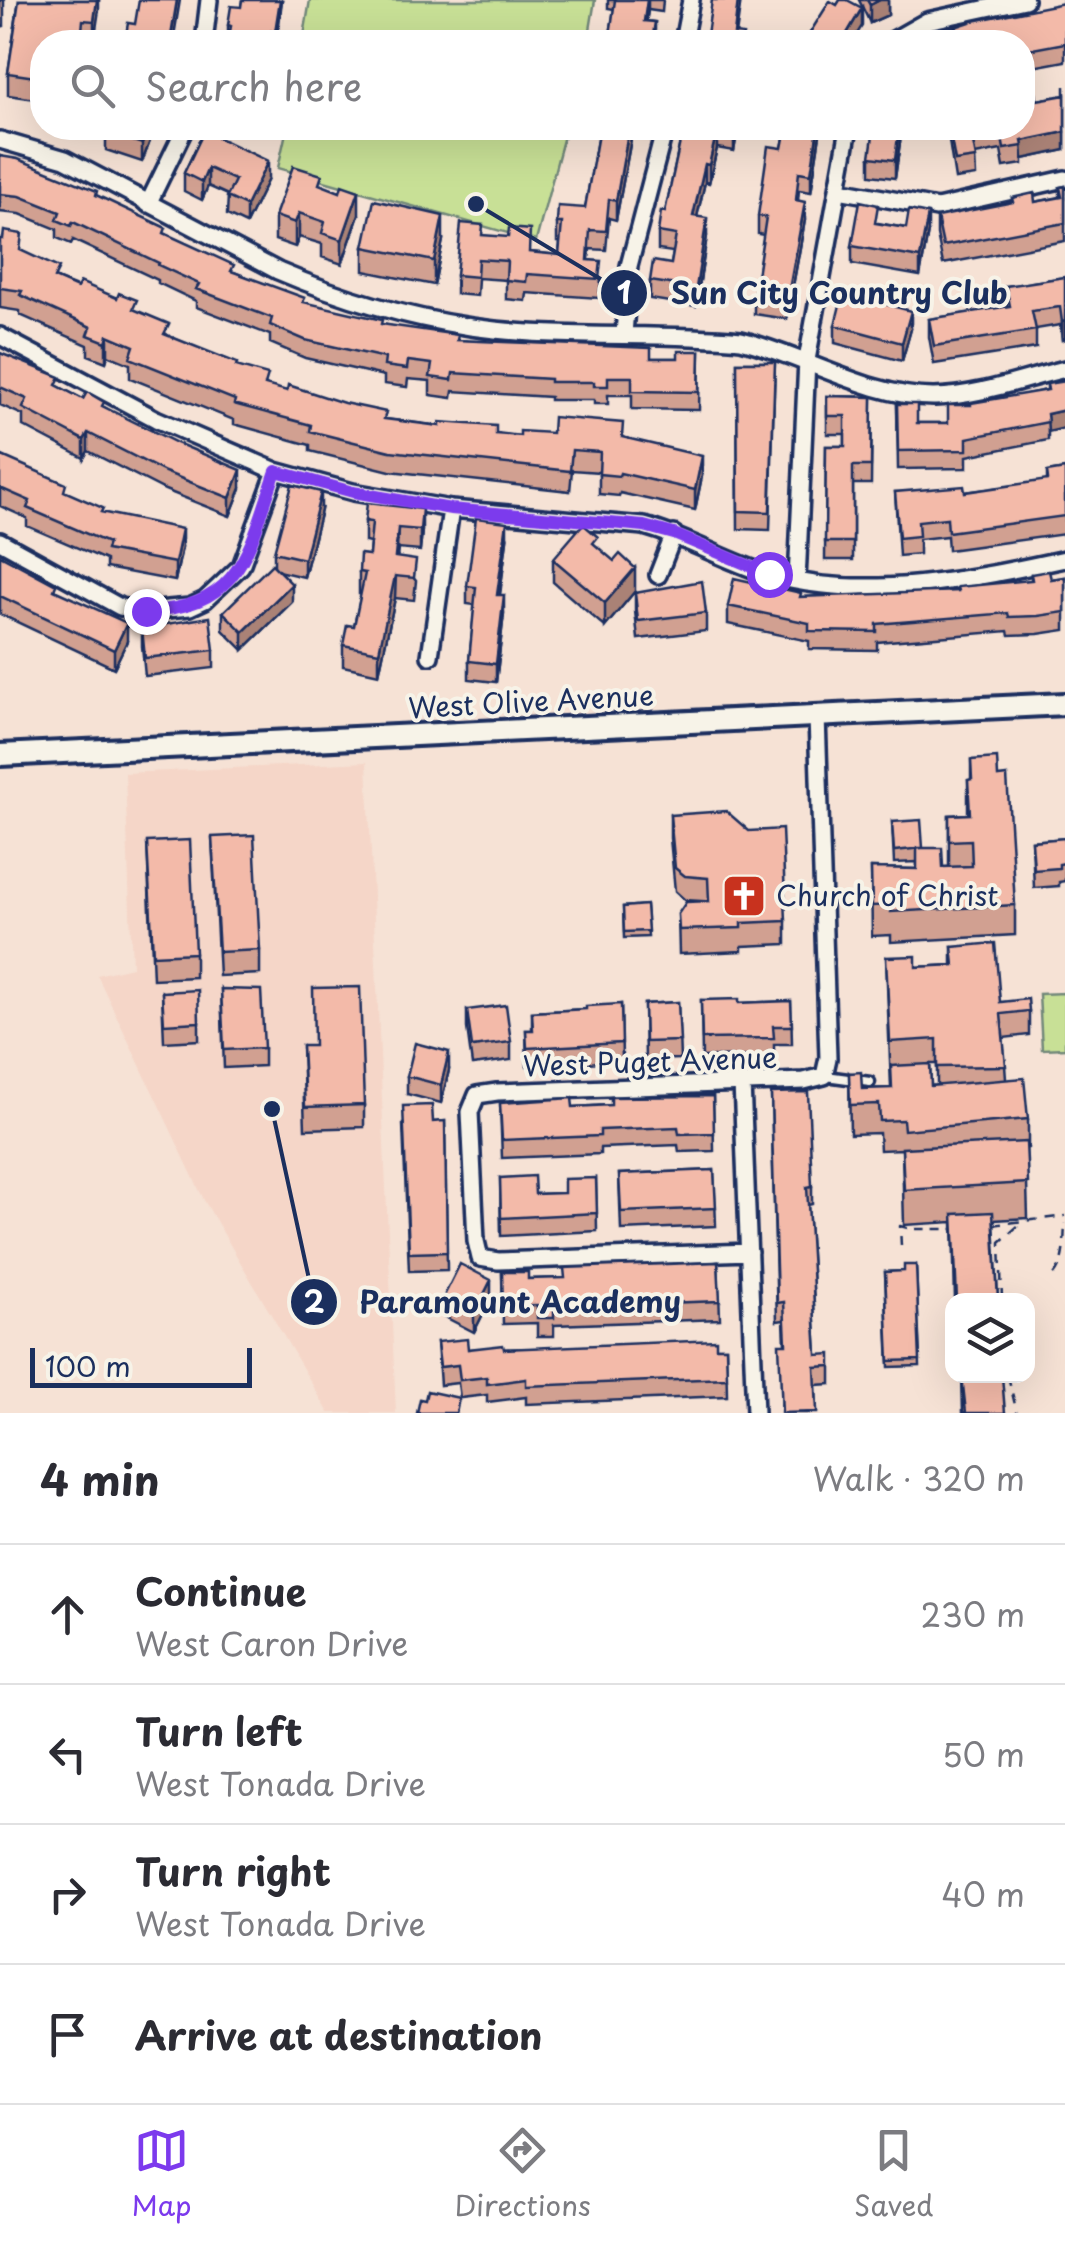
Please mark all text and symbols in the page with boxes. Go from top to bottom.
search box [30,30,1035,140]
text: Search here [145,57,362,114]
icon: search [65,58,120,113]
callout: Sun City Country Club [599,263,1028,323]
text: 1 [617,269,631,314]
text: Sun City Country Club [670,269,1008,314]
route start [747,552,793,598]
route end [124,589,170,635]
street label: West Olive Avenue [407,673,655,728]
church icon: Church of Christ [721,873,767,919]
place label: Church of Christ [776,873,998,916]
street label: West Puget Avenue [522,1035,778,1086]
callout: Paramount Academy [289,1272,701,1332]
text: 2 [303,1278,325,1323]
text: Paramount Academy [359,1278,681,1323]
map controls [945,1293,1035,1383]
button: layers [945,1293,1035,1383]
scale bar [30,1343,252,1388]
text: 100 m [45,1344,131,1387]
text: 4 min [40,1447,160,1510]
text: Walk · 320 m [813,1454,1025,1502]
text: Continue [135,1562,306,1619]
icon: ahead [40,1587,95,1642]
text: 230 m [920,1590,1025,1638]
text: West Caron Drive [135,1619,408,1667]
text: Turn left [135,1702,303,1759]
icon: left [40,1727,95,1782]
text: 50 m [942,1730,1025,1778]
text: West Tonada Drive [135,1759,426,1807]
text: Turn right [135,1842,331,1899]
icon: right [40,1867,95,1922]
text: 40 m [941,1870,1025,1918]
text: West Tonada Drive [135,1899,426,1947]
text: Arrive at destination [135,2006,543,2063]
icon: arrive [40,2007,95,2062]
tab: Map [132,2123,191,2226]
tab: Directions [455,2123,591,2226]
tab: Saved [854,2123,933,2226]

